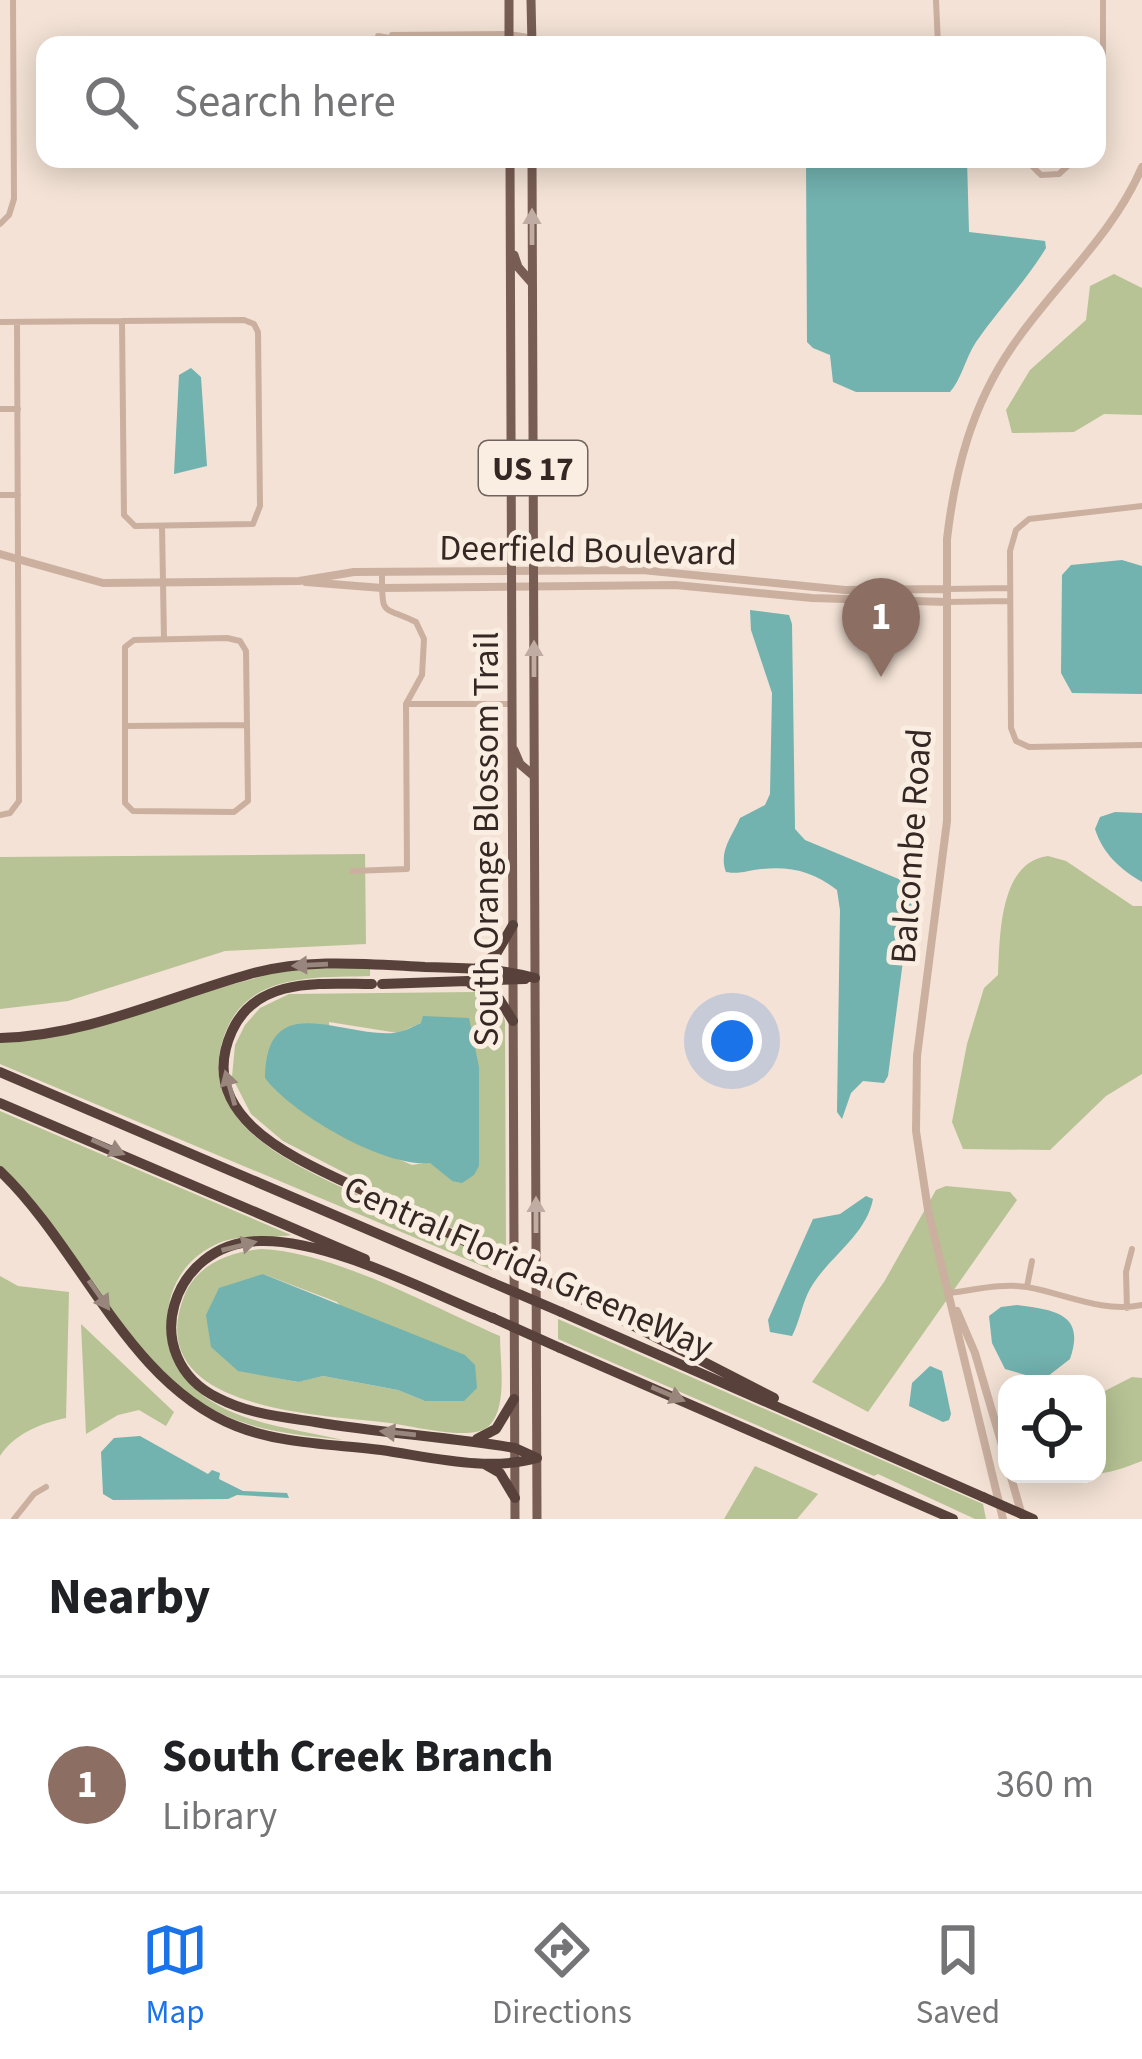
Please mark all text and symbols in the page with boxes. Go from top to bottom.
search box [36,36,1106,168]
icon: search [78,69,144,135]
text: Search here [174,70,396,134]
one-way arrow [522,207,542,245]
road number: US 17 [479,441,587,495]
street label: Deerfield Boulevard [439,522,737,579]
pin: 1 [842,578,920,677]
street label: South Orange Blossom Trail [461,631,512,1047]
one-way arrow [524,639,544,677]
street label: Balcombe Road [878,727,945,965]
one-way arrow [291,955,328,974]
your location [702,1011,762,1071]
one-way arrow [220,1070,239,1107]
one-way arrow [91,1138,126,1158]
street label: Central Florida GreeneWay [336,1163,721,1372]
one-way arrow [526,1195,545,1233]
one-way arrow [220,1236,257,1255]
one-way arrow [88,1278,110,1311]
map controls [998,1375,1106,1483]
button: locate [998,1375,1106,1483]
one-way arrow [650,1385,686,1404]
one-way arrow [379,1423,417,1442]
text: Nearby [48,1561,210,1633]
text: South Creek Branch [162,1725,554,1789]
text: 1 [77,1757,97,1813]
text: 360 m [996,1757,1094,1813]
text: Library [162,1789,277,1845]
tab: Map [142,1917,208,2036]
tab: Directions [492,1917,632,2036]
tab: Saved [916,1917,1000,2036]

